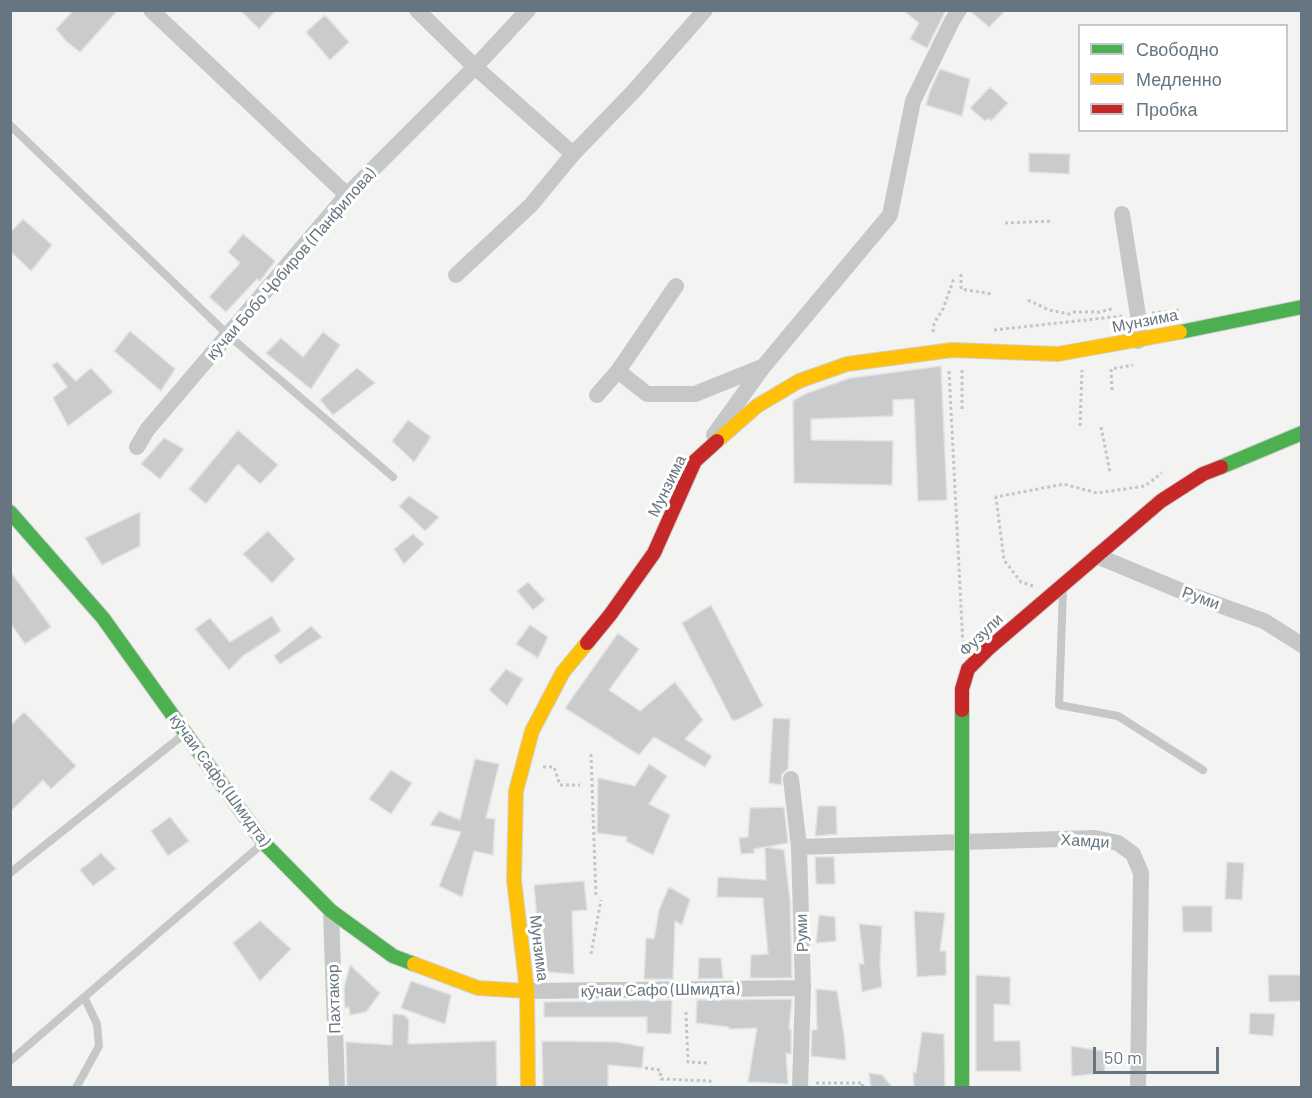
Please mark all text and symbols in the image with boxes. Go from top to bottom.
legend [1078,24,1288,132]
text: Свободно [1136,38,1219,60]
text: Медленно [1136,68,1222,90]
text: Пробка [1136,98,1198,120]
street label: кӯчаи Бобо Ҷобиров (Панфилова) [203,164,379,364]
street label: Мунзима [1111,305,1179,337]
street label: Мунзима [644,452,690,520]
street label: Руми [1180,582,1222,614]
street label: Фузули [955,610,1007,660]
street label: кӯчаи Сафо (Шмидта) [166,710,274,850]
street label: Хамди [1060,830,1110,852]
street label: Руми [792,913,812,953]
street label: Мунзима [525,914,553,982]
street label: Пахтакор [323,964,345,1034]
street label: кӯчаи Сафо (Шмидта) [581,979,739,1001]
scale bar [1096,1035,1222,1073]
text: 50 m [1104,1046,1142,1068]

